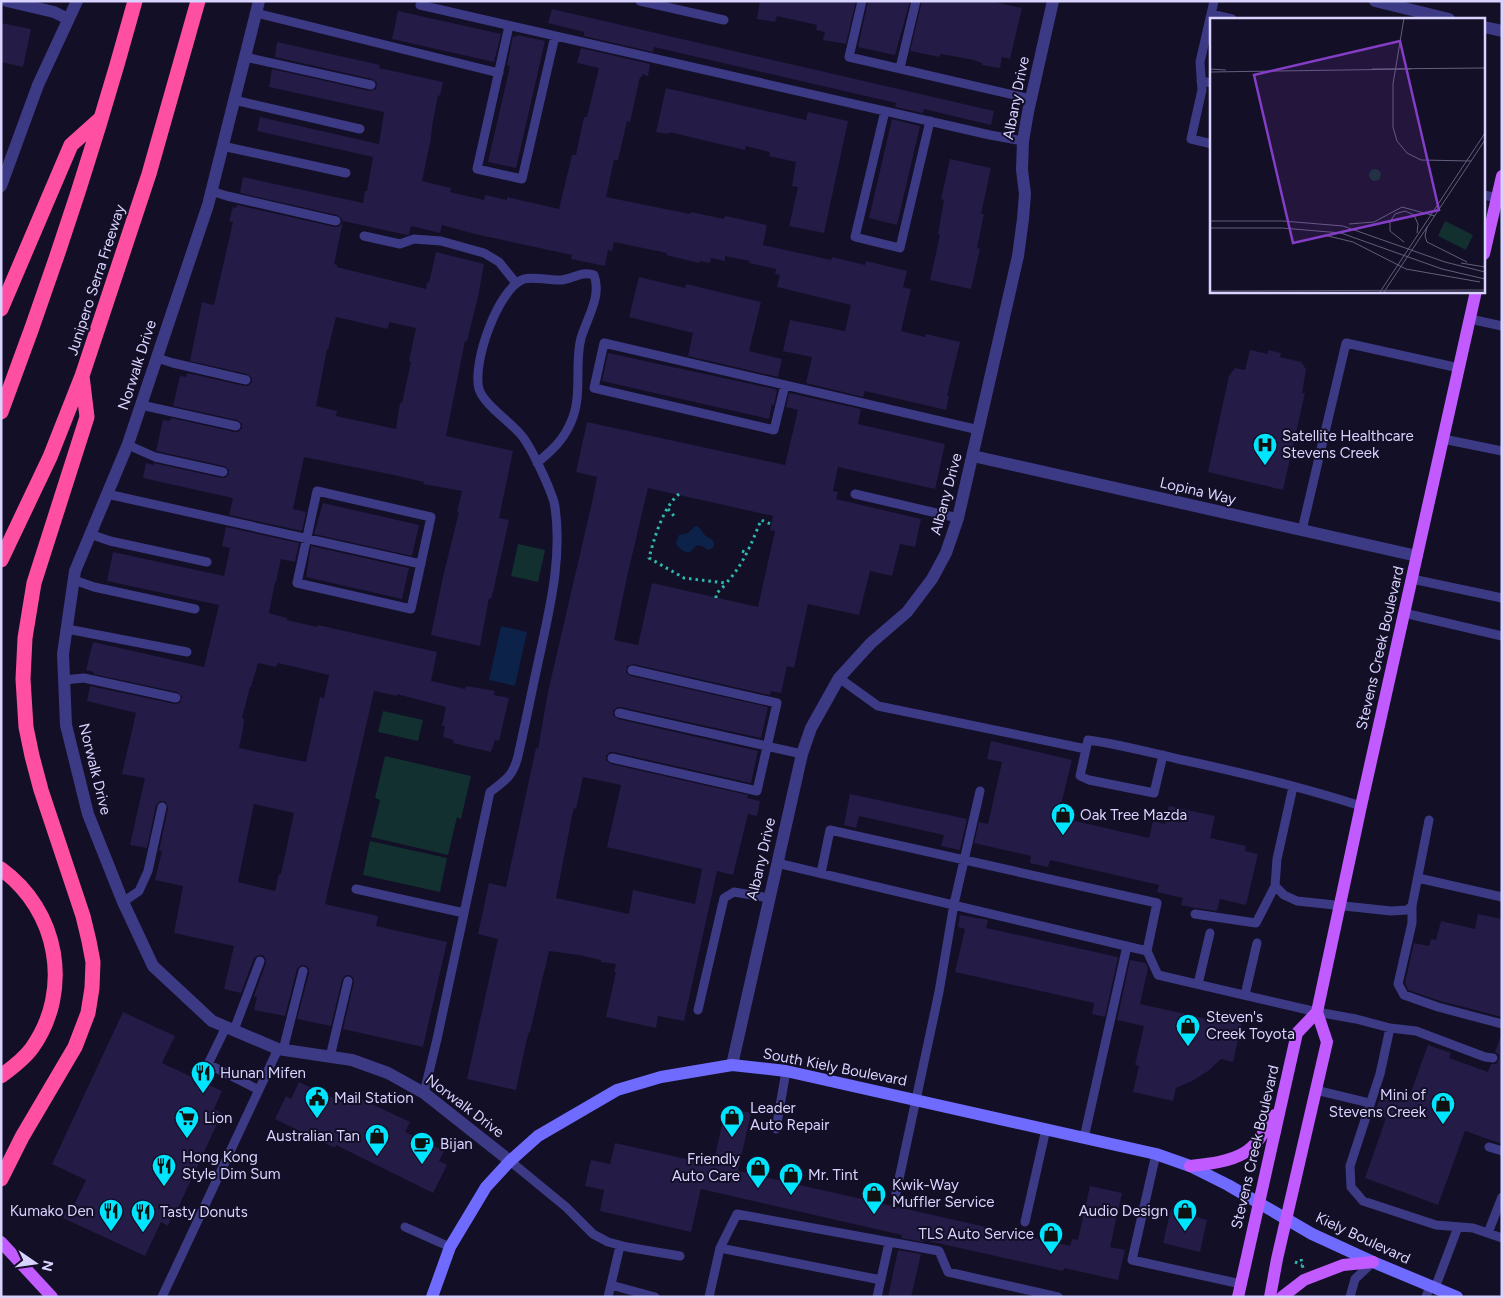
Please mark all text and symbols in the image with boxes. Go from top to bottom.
inset map [1210,18,1486,292]
street label: Albany Drive [999,55,1033,141]
street label: Junipero Serra Freeway [63,202,129,358]
street label: Norwalk Drive [114,318,160,412]
place label: Satellite Healthcare Stevens Creek [1282,427,1414,462]
hospital icon: Satellite Healthcare Stevens Creek [1252,432,1278,466]
street label: Albany Drive [926,451,966,537]
street label: Lopina Way [1158,473,1238,509]
street label: Stevens Creek Boulevard [1352,564,1408,732]
street label: Norwalk Drive [75,721,115,817]
shop icon: Oak Tree Mazda [1050,802,1076,836]
place label: Oak Tree Mazda [1080,806,1187,824]
street label: Albany Drive [743,816,779,902]
place label: Steven's Creek Toyota [1206,1008,1295,1043]
shop icon: Steven's Creek Toyota [1175,1013,1201,1047]
street label: South Kiely Boulevard [761,1044,909,1090]
restaurant icon: Hunan Mifen [190,1060,216,1094]
street label: Stevens Creek Boulevard [1227,1063,1283,1231]
place label: Hunan Mifen [220,1064,306,1082]
street label: Norwalk Drive [422,1071,508,1141]
public building icon: Mail Station [304,1085,330,1119]
place label: Mini of Stevens Creek [1329,1086,1427,1121]
place label: Mail Station [334,1089,414,1107]
shop icon: Mini of Stevens Creek [1430,1091,1456,1125]
place label: Leader Auto Repair [750,1099,829,1134]
shop icon: Leader Auto Repair [719,1104,745,1138]
supermarket icon: Lion [174,1105,200,1139]
place label: Lion [204,1109,232,1127]
shop icon: Australian Tan [364,1123,390,1157]
place label: Australian Tan [266,1127,360,1145]
cafe icon: Bijan [409,1131,435,1165]
place label: Bijan [440,1135,473,1153]
place label: Hong Kong Style Dim Sum [182,1148,281,1183]
place label: Friendly Auto Care [672,1150,740,1185]
restaurant icon: Hong Kong Style Dim Sum [151,1153,177,1187]
shop icon: Friendly Auto Care [745,1155,771,1189]
shop icon: Mr. Tint [778,1162,804,1196]
place label: Mr. Tint [808,1166,859,1184]
place label: Kwik-Way Muffler Service [892,1176,994,1211]
shop icon: Kwik-Way Muffler Service [861,1181,887,1215]
restaurant icon: Kumako Den [98,1198,124,1232]
shop icon: Audio Design [1172,1198,1198,1232]
restaurant icon: Tasty Donuts [130,1199,156,1233]
place label: Kumako Den [10,1202,94,1220]
place label: Audio Design [1079,1202,1168,1220]
place label: Tasty Donuts [160,1203,248,1221]
street label: Kiely Boulevard [1313,1208,1413,1268]
shop icon: TLS Auto Service [1038,1221,1064,1255]
place label: TLS Auto Service [918,1225,1034,1243]
north arrow [10,1238,60,1288]
text: N [38,1259,57,1273]

